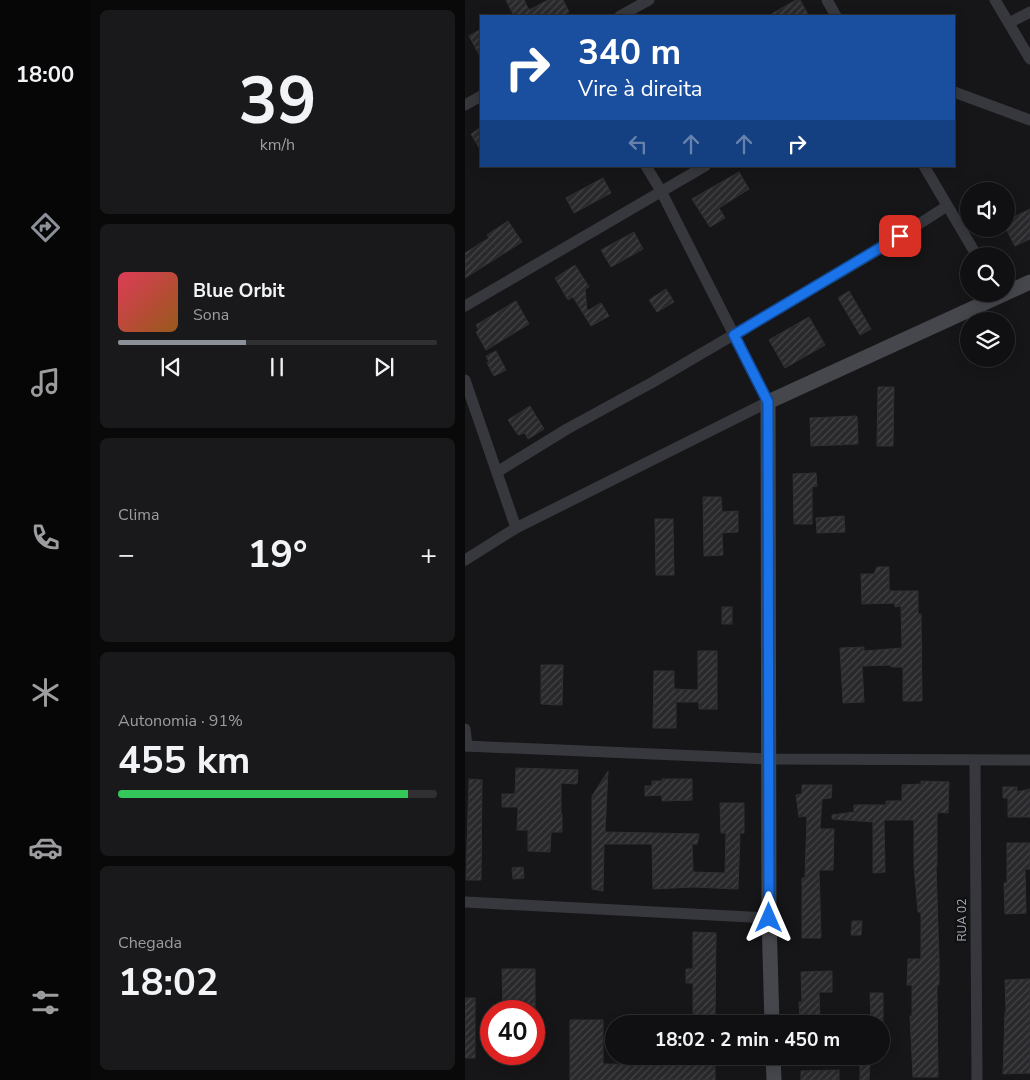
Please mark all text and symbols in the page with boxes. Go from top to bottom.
text: 340 m [578,29,681,76]
icon: right [495,35,560,100]
text: 39 [238,57,317,146]
text: 18:00 [16,60,74,90]
text: Vire à direita [578,74,703,104]
icon: left [624,130,652,158]
icon: ahead [677,130,705,158]
icon: ahead [730,130,758,158]
icon: right [783,130,811,158]
text: km/h [260,134,295,156]
map controls [960,182,1015,367]
button: sound [960,182,1015,237]
icon: directions [28,210,63,245]
pin [879,215,921,257]
icon: arrive [886,222,914,250]
button: search [960,247,1015,302]
text: Blue Orbit [193,278,284,304]
text: Sona [193,304,229,326]
button: layers [960,312,1015,367]
icon: previous [157,353,185,381]
icon: pause [263,353,291,381]
icon: next [370,353,398,381]
icon: music [28,365,63,400]
text: Clima [118,504,159,526]
icon: phone [28,520,63,555]
text: 19° [247,529,308,580]
text: − [118,536,135,574]
text: + [420,536,437,574]
icon: climate [28,675,63,710]
text: Autonomia · 91% [118,710,243,732]
text: 455 km [118,735,250,786]
icon: car [28,830,63,865]
position arrow [742,891,794,943]
street label: RUA 02 [954,899,970,941]
text: Chegada [118,932,182,954]
text: 18:02 [118,957,219,1008]
icon: filters [28,985,63,1020]
speed limit sign: 40 [480,1000,545,1065]
text: 18:02 · 2 min · 450 m [655,1027,840,1053]

